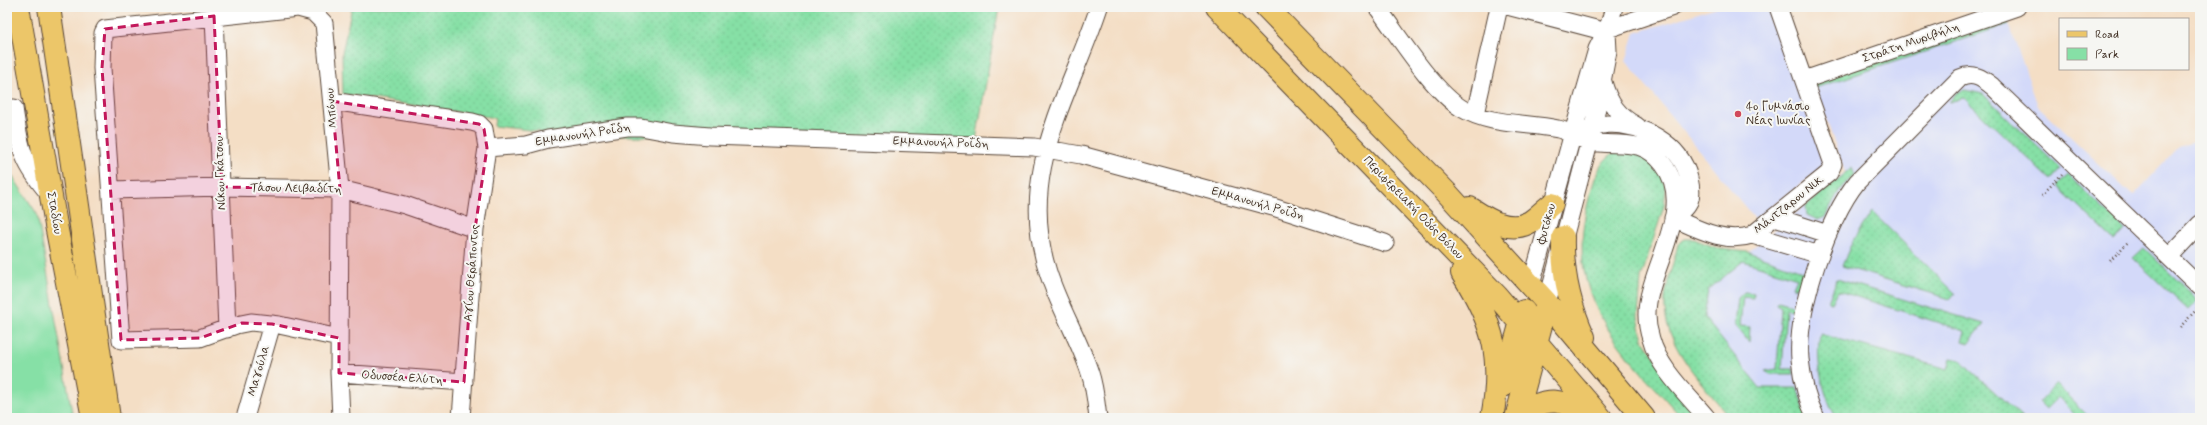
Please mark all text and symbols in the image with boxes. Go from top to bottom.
legend [2059,18,2189,70]
street label: Στράτη Μυριβήλη [1860,19,1962,67]
text: Road [2095,27,2119,43]
text: Park [2095,47,2119,63]
street label: Μπόνου [322,87,342,129]
place label: 4ο Γυμνάσιο Νέας Ιωνίας [1746,99,1810,129]
marker: 4ο Γυμνάσιο Νέας Ιωνίας [1733,109,1743,119]
street label: Εμμανουήλ Ροΐδη [534,119,632,150]
street label: Εμμανουήλ Ροΐδη [893,132,990,153]
street label: Νίκου Γκάτσου [212,135,230,210]
street label: Περιφερειακή Οδός Βόλου [1359,153,1467,264]
street label: Μάντζαρου Νικ. [1751,172,1827,238]
street label: Τάσου Λειβαδίτη [250,180,342,198]
street label: Εμμανουήλ Ροΐδη [1210,182,1307,225]
street label: Σταδίου [42,191,66,236]
street label: Φυτόκου [1534,201,1560,247]
street label: Αγίου Θεράποντος [461,224,483,322]
street label: Μαγούλα [244,343,274,398]
street label: Οδυσσέα Ελύτη [361,366,444,389]

